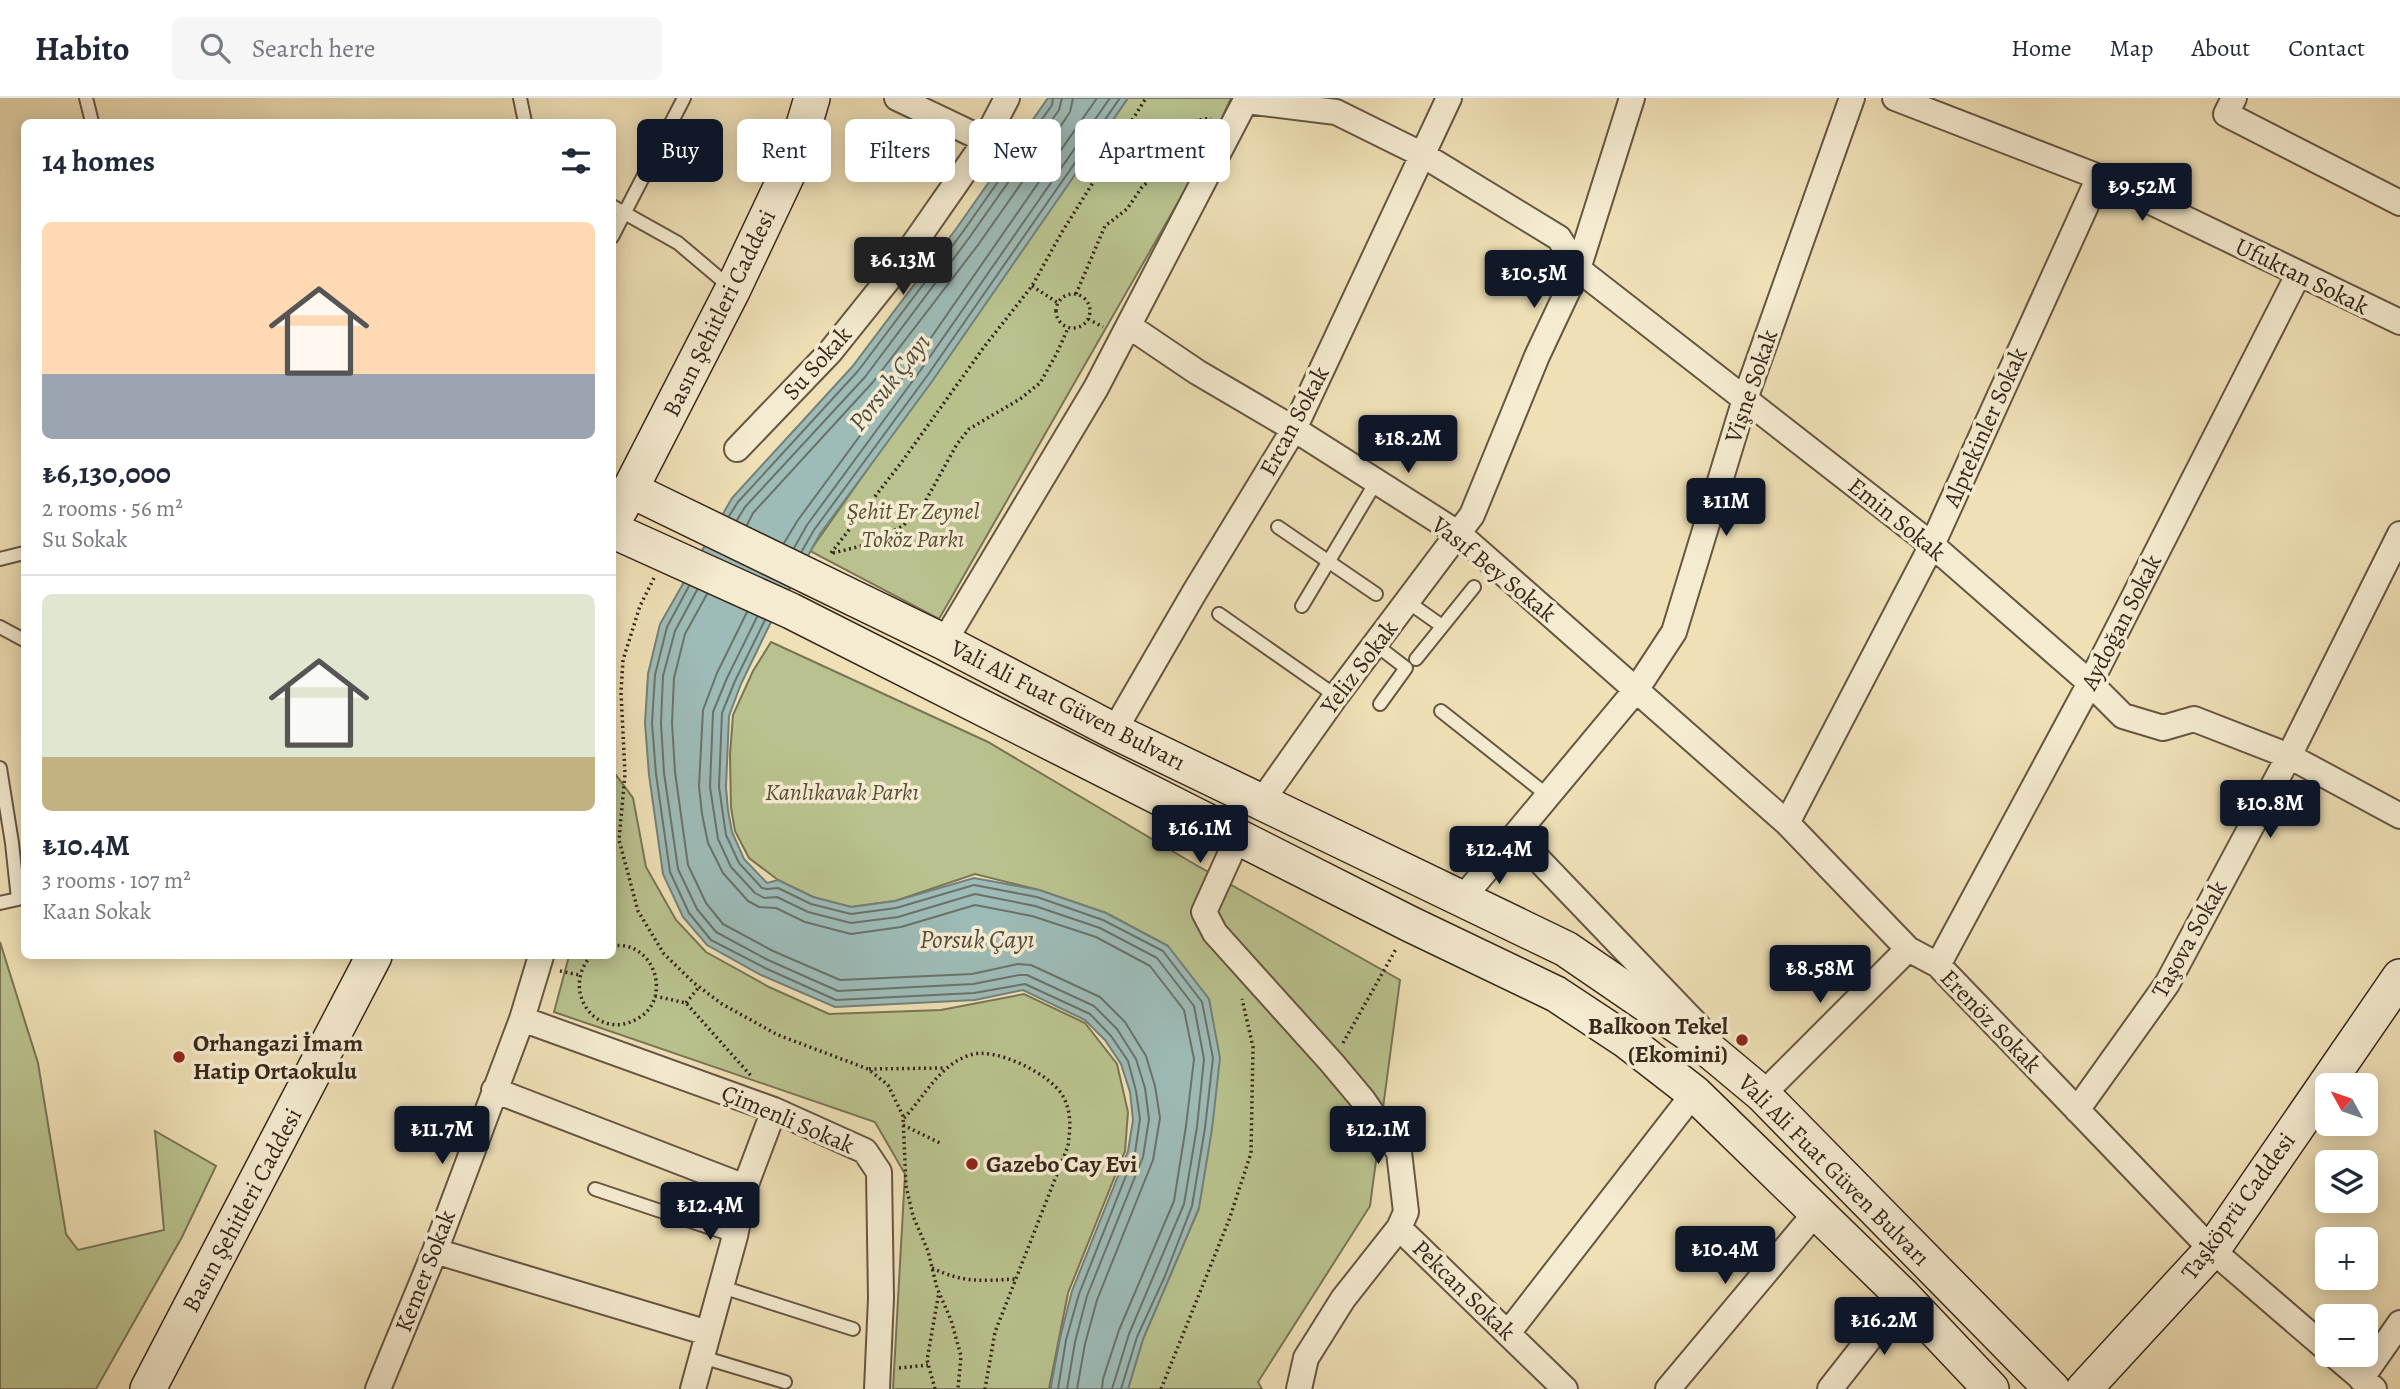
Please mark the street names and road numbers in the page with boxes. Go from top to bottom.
street label: Basın Şehitleri Caddesi [655,204,783,422]
street label: Ufuktan Sokak [2230,230,2374,322]
street label: Su Sokak [775,319,859,407]
street label: Vişne Sokak [1716,325,1785,448]
street label: Alptekinler Sokak [1935,342,2035,513]
street label: Ercan Sokak [1252,360,1336,482]
street label: Emin Sokak [1842,470,1953,568]
street label: Vasıf Bey Sokak [1424,508,1563,629]
street label: Aydoğan Sokak [2073,549,2169,696]
street label: Yeliz Sokak [1313,613,1405,721]
street label: Vali Ali Fuat Güven Bulvarı [944,631,1191,778]
street label: Taşova Sokak [2144,875,2234,1003]
street label: Erenöz Sokak [1933,962,2049,1080]
street label: Vali Ali Fuat Güven Bulvarı [1730,1066,1937,1273]
street label: Çimenli Sokak [717,1077,859,1161]
street label: Basın Şehitleri Caddesi [175,1102,309,1318]
street label: Taşköprü Caddesi [2174,1126,2302,1286]
street label: Kemer Sokak [387,1205,463,1337]
street label: Pekcan Sokak [1405,1233,1523,1347]

